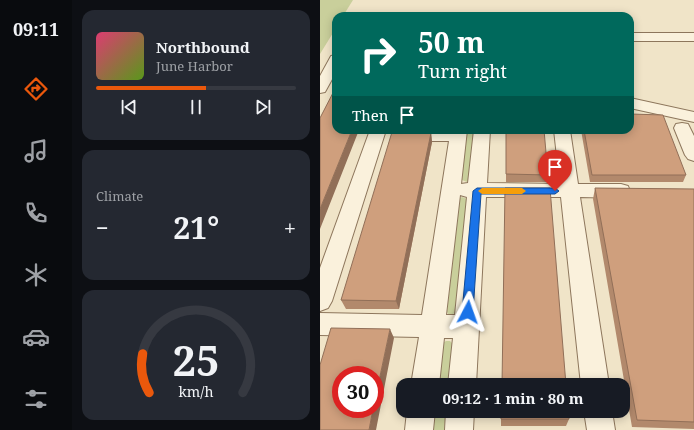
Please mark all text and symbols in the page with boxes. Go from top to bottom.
text: 09:11 [13,17,59,41]
text: 50 m [418,23,485,61]
icon: right [352,28,404,80]
text: Northbound [156,37,250,57]
text: June Harbor [156,57,233,75]
text: Turn right [418,59,507,83]
icon: directions [22,75,50,103]
icon: previous [118,96,140,118]
icon: pause [185,96,207,118]
icon: next [252,96,274,118]
icon: arrive [396,104,418,126]
text: Then [352,105,388,125]
icon: music [22,137,50,165]
pin [538,150,572,191]
icon: arrive [544,156,566,178]
text: Climate [96,187,143,205]
icon: phone [22,199,50,227]
text: 21° [173,207,219,248]
text: − [96,212,109,242]
text: + [284,212,296,242]
icon: climate [22,261,50,289]
position arrow [447,291,489,333]
icon: car [22,323,50,351]
text: 25 [172,332,220,388]
speed limit sign: 30 [332,366,384,418]
text: km/h [178,382,214,401]
icon: filters [22,385,50,413]
text: 09:12 · 1 min · 80 m [443,388,583,408]

